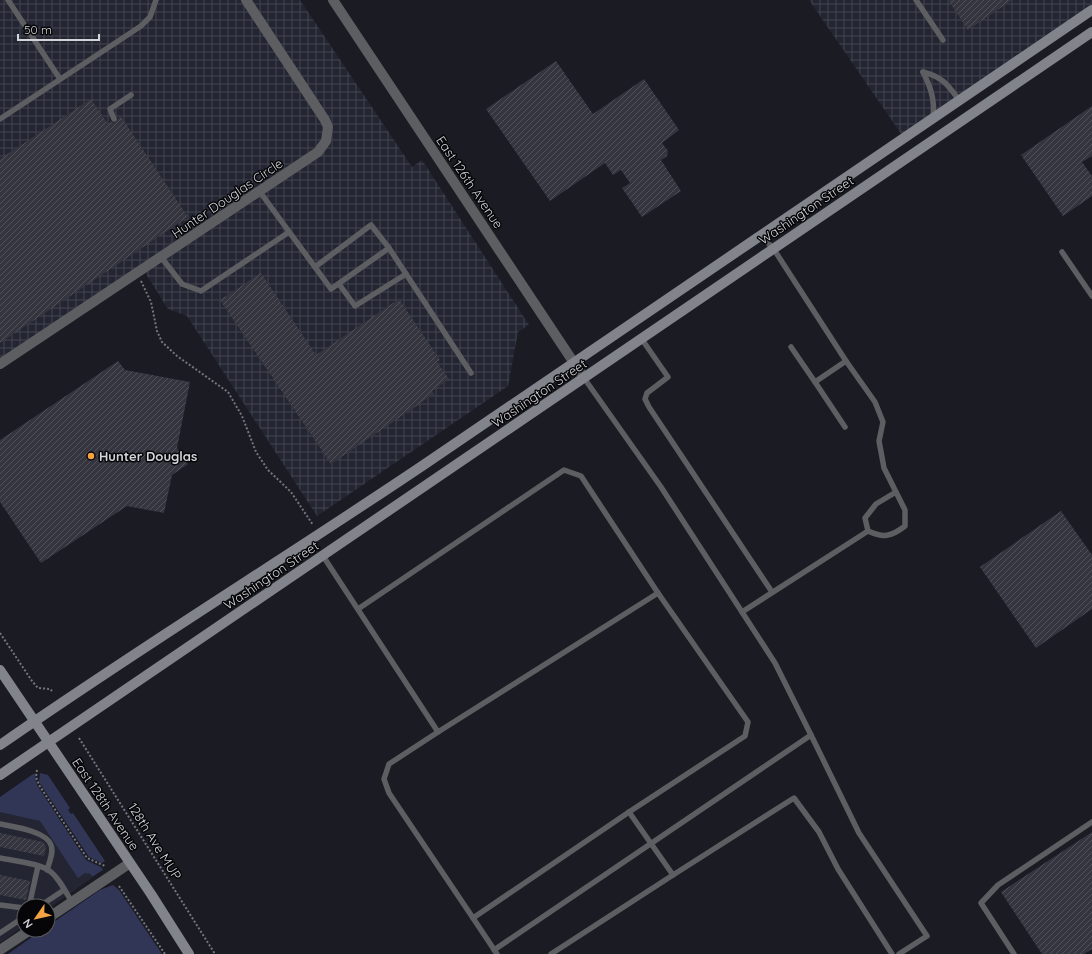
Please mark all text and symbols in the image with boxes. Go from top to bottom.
scale bar [18,16,99,42]
text: 50 m [24,22,52,37]
street label: East 126th Avenue [433,133,507,231]
street label: Hunter Douglas Circle [168,155,286,241]
street label: Washington Street [756,172,856,248]
street label: Washington Street [489,355,589,431]
place label: Hunter Douglas [99,448,197,464]
marker: Hunter Douglas [86,451,96,461]
street label: Washington Street [221,537,321,613]
street label: East 128th Avenue [69,755,143,853]
street label: 128th Ave MUP [125,799,185,883]
north arrow [16,898,56,938]
text: N [20,916,36,931]

